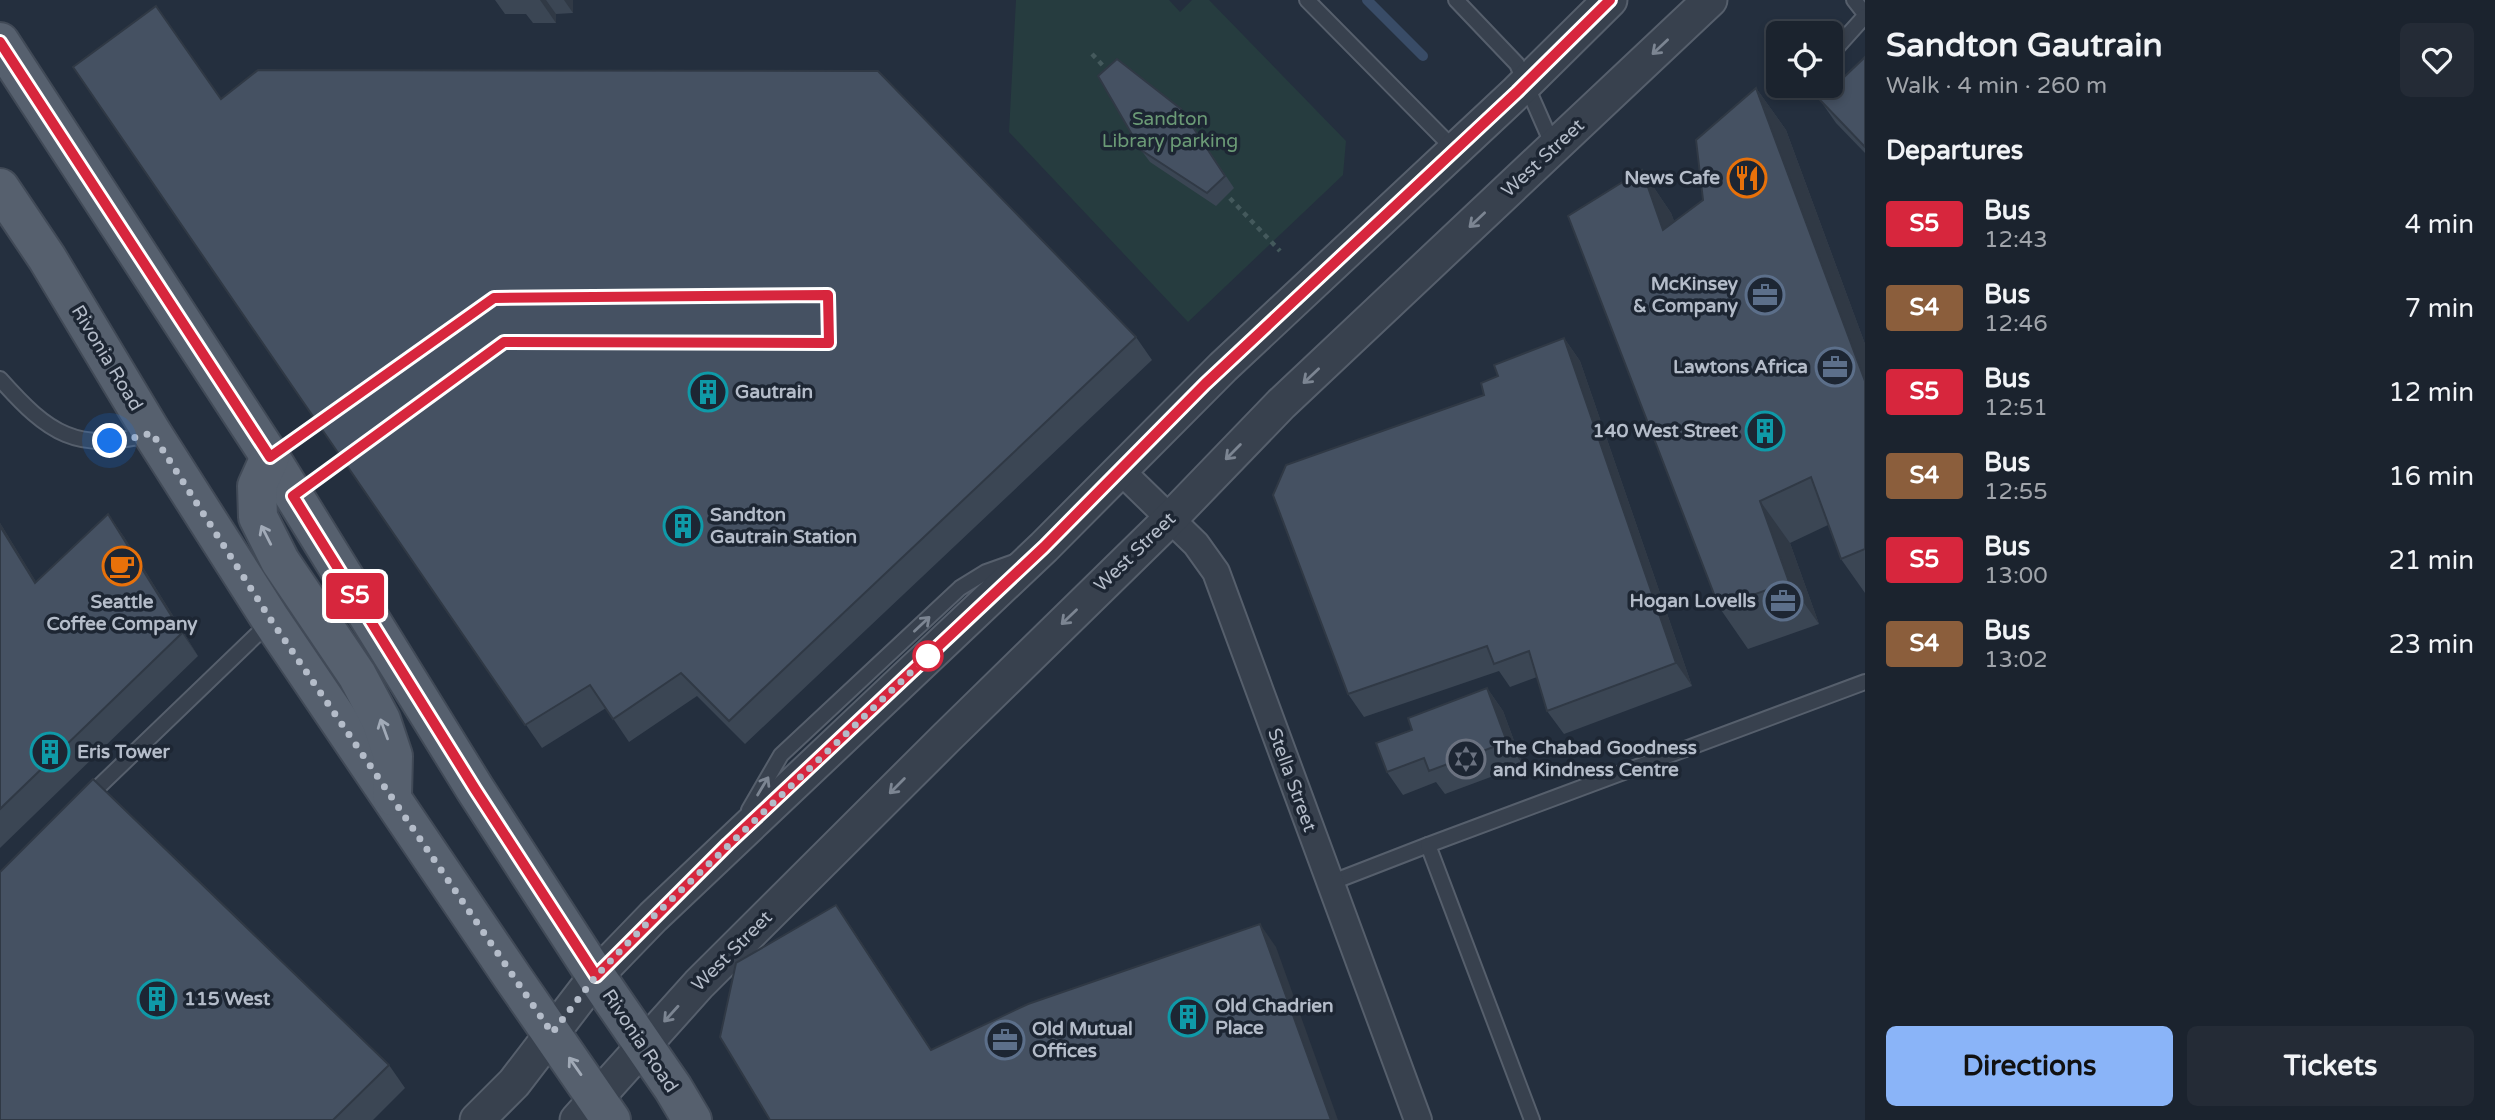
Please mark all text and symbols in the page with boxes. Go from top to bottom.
map controls [1766,21,1843,98]
button: locate [1766,21,1843,98]
button: heart [2400,23,2474,97]
text: Sandton Gautrain [1886,26,2163,65]
one-way arrow [1652,38,1669,55]
text: Walk · 4 min · 260 m [1886,72,2107,100]
park label: Sandton Library parking [1102,108,1238,152]
street label: West Street [1497,114,1589,202]
text: Departures [1886,135,2023,166]
restaurant icon: News Cafe [1726,157,1768,199]
place label: News Cafe [1624,167,1720,189]
text: Bus [1984,195,2030,226]
text: S5 [1910,209,1939,238]
text: 4 min [2405,209,2474,240]
one-way arrow [1469,212,1486,229]
text: 12:43 [1984,226,2048,254]
place label: McKinsey & Company [1633,273,1739,318]
office icon: McKinsey & Company [1744,274,1786,316]
text: Bus [1984,279,2030,310]
text: S4 [1910,293,1939,322]
text: 7 min [2405,293,2474,324]
street label: Rivonia Road [67,301,147,415]
text: 12:46 [1984,310,2048,338]
office icon: Lawtons Africa [1814,346,1856,388]
place label: Lawtons Africa [1673,356,1808,378]
text: Bus [1984,363,2030,394]
one-way arrow [1303,367,1321,384]
building icon: Gautrain [687,371,729,413]
text: S5 [1910,377,1939,406]
text: 12 min [2388,377,2474,408]
place label: Gautrain [735,381,813,403]
text: 12:51 [1984,394,2048,422]
building icon: 140 West Street [1744,410,1786,452]
place label: 140 West Street [1593,420,1739,442]
your location [92,423,127,458]
one-way arrow [1225,444,1242,461]
text: Bus [1984,447,2030,478]
text: S4 [1910,461,1939,490]
text: 16 min [2388,461,2474,492]
text: 12:55 [1984,478,2048,506]
place label: Sandton Gautrain Station [710,504,857,548]
building icon: Sandton Gautrain Station [662,505,704,547]
street label: West Street [1090,508,1180,596]
one-way arrow [259,525,273,546]
text: Bus [1984,531,2030,562]
cafe icon: Seattle Coffee Company [101,545,143,587]
text: S5 [1910,545,1939,574]
text: 21 min [2388,545,2474,576]
text: 13:00 [1984,562,2048,590]
line badge: S5 [324,573,386,619]
office icon: Hogan Lovells [1762,580,1804,622]
text: S5 [340,581,370,610]
place label: Hogan Lovells [1630,590,1756,613]
place label: Seattle Coffee Company [46,591,198,636]
one-way arrow [1061,608,1078,625]
text: Bus [1984,615,2030,646]
one-way arrow [913,616,930,633]
text: S4 [1910,629,1939,658]
text: 23 min [2388,629,2474,660]
unlabelled marker [913,641,943,671]
text: 13:02 [1984,646,2048,674]
one-way arrow [377,719,389,741]
street label: Stella Street [1263,725,1321,835]
building icon: Eris Tower [29,731,71,773]
place label: The Chabad Goodness and Kindness Centre [1492,737,1697,781]
synagogue icon: The Chabad Goodness and Kindness Centre [1445,738,1487,780]
place label: Eris Tower [77,741,171,763]
one-way arrow [756,776,770,796]
one-way arrow [889,777,906,794]
street label: West Street [687,906,777,996]
building icon: 115 West [136,978,178,1020]
street label: Rivonia Road [597,985,683,1097]
place label: 115 West [184,988,271,1010]
place label: Old Chadrien Place [1215,995,1334,1039]
building icon: Old Chadrien Place [1167,996,1209,1038]
one-way arrow [663,1005,679,1023]
place label: Old Mutual Offices [1032,1018,1133,1062]
office icon: Old Mutual Offices [984,1019,1026,1061]
button: Directions [1886,1026,2173,1106]
button: Tickets [2187,1026,2474,1106]
one-way arrow [568,1057,582,1076]

